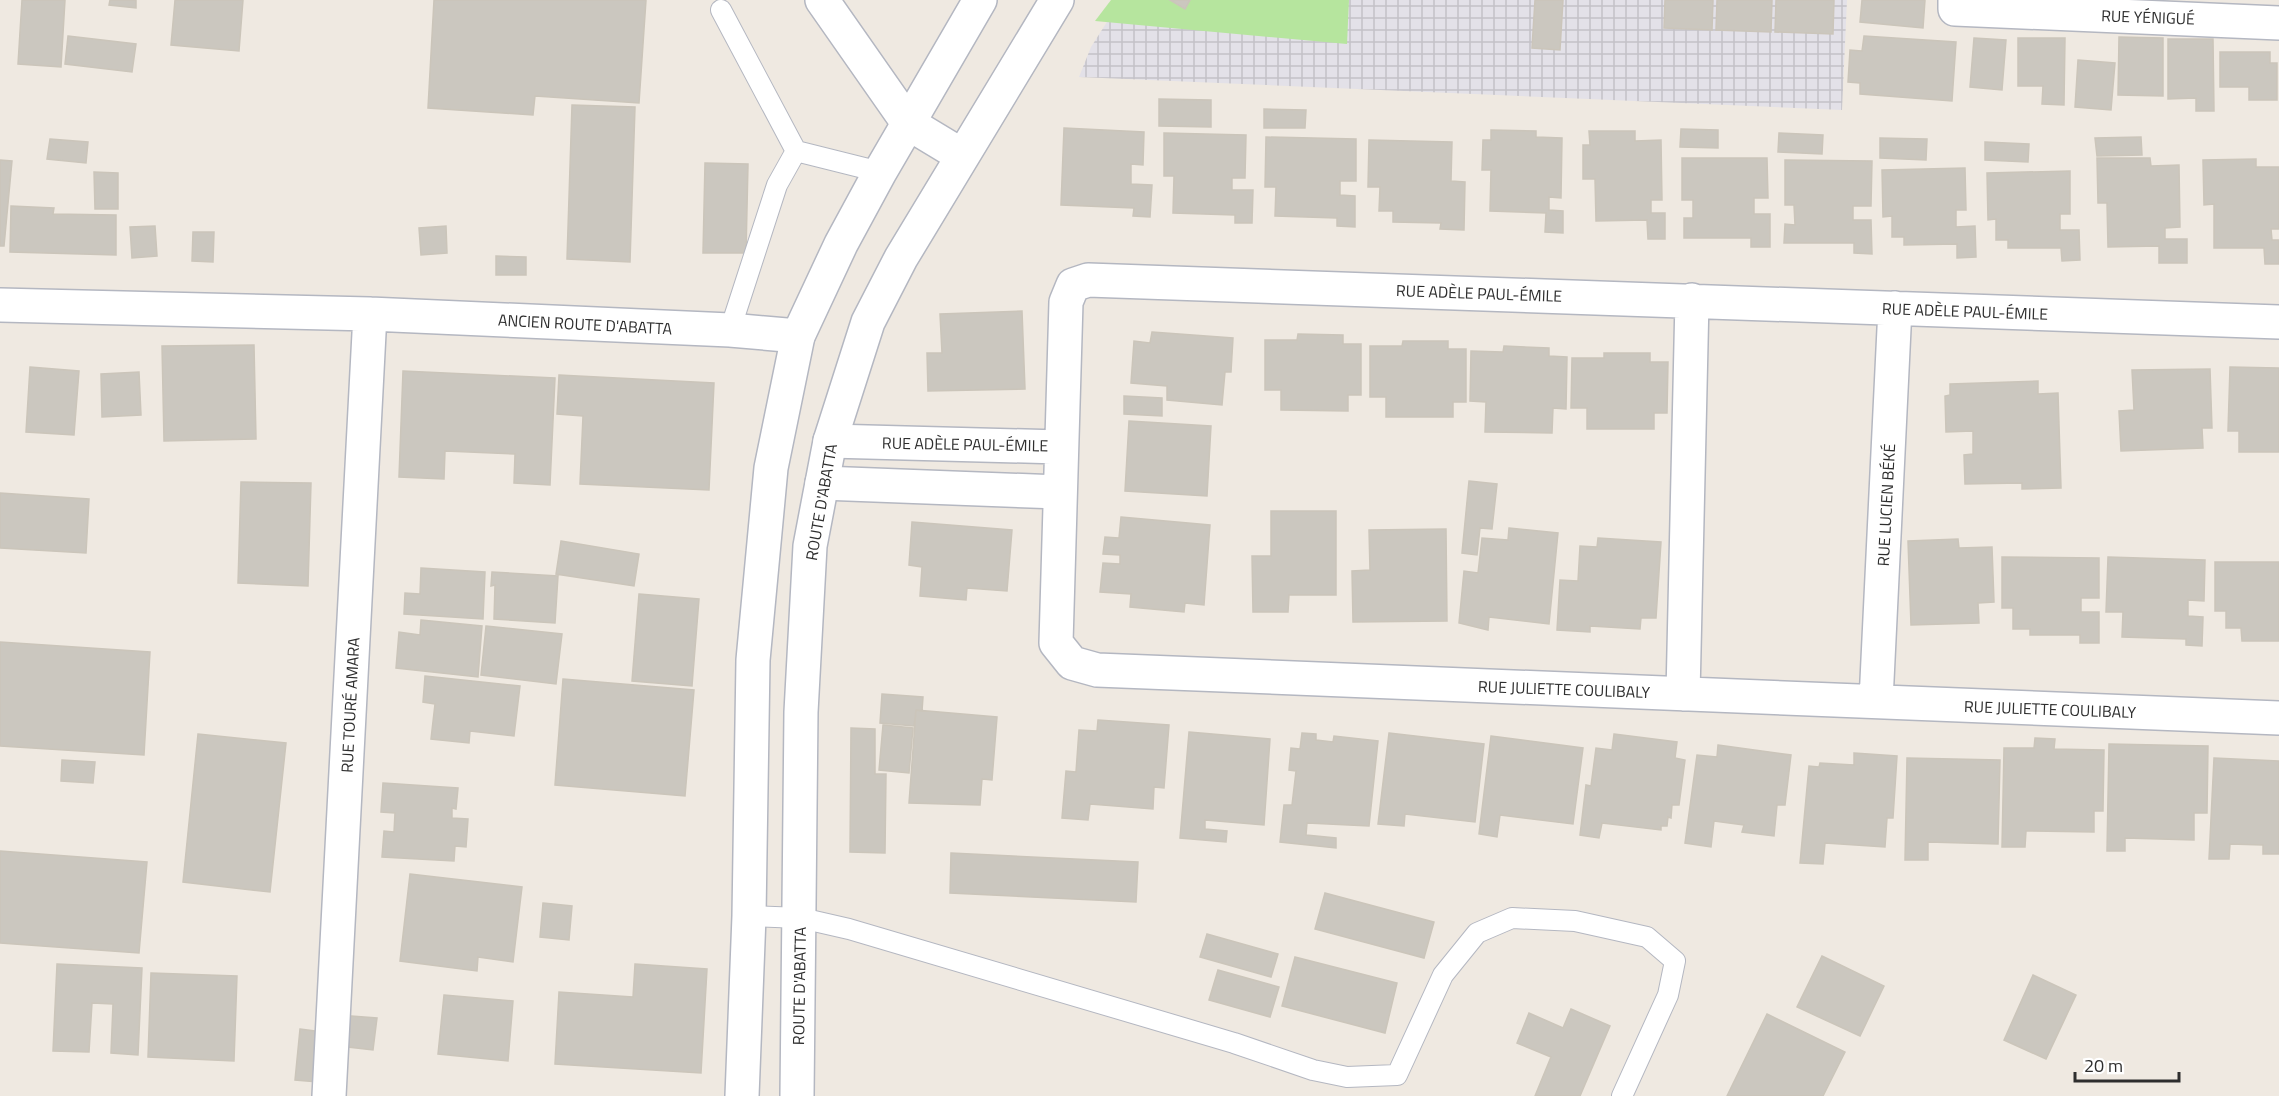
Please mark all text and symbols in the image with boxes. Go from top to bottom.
street label: RUE YÉNIGUÉ [2101,3,2195,31]
street label: RUE ADÈLE PAUL-ÉMILE [1396,278,1563,308]
street label: RUE ADÈLE PAUL-ÉMILE [1882,296,2049,326]
street label: ANCIEN ROUTE D'ABATTA [497,307,673,341]
street label: RUE ADÈLE PAUL-ÉMILE [882,431,1048,457]
street label: ROUTE D'ABATTA [799,441,843,562]
street label: RUE LUCIEN BÉKÉ [1871,443,1901,567]
street label: RUE TOURÉ AMARA [334,636,366,773]
street label: RUE JULIETTE COULIBALY [1478,674,1651,704]
street label: RUE JULIETTE COULIBALY [1964,694,2137,724]
street label: ROUTE D'ABATTA [786,926,812,1045]
scale bar [2075,1045,2178,1083]
text: 20 m [2084,1052,2123,1079]

